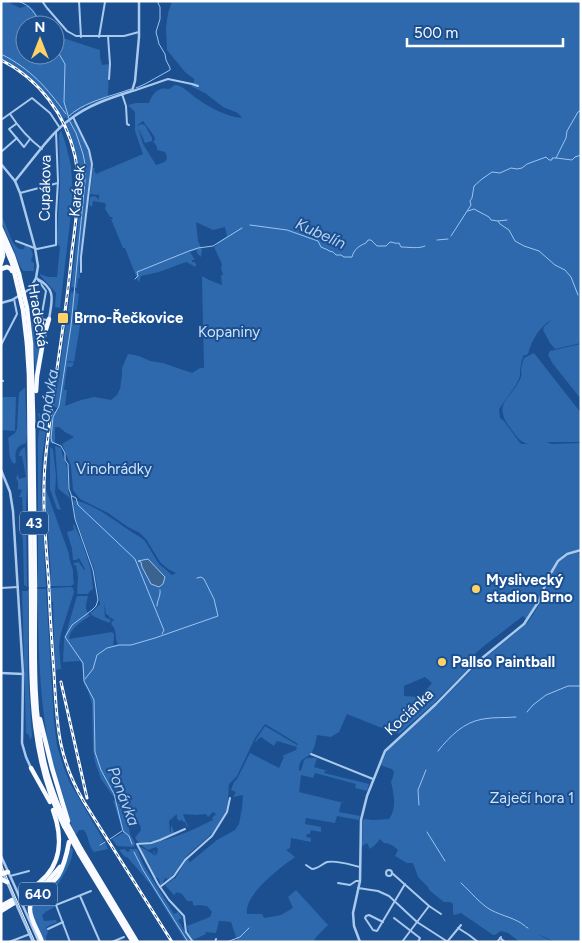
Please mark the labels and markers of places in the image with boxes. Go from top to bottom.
place label: Brno-Řečkovice [74,309,184,327]
marker: Brno-Řečkovice [56,311,70,325]
place label: Myslivecký stadion Brno [486,571,573,606]
marker: Myslivecký stadion Brno [470,583,482,595]
place label: Pallso Paintball [452,653,555,671]
marker: Pallso Paintball [436,656,448,668]

